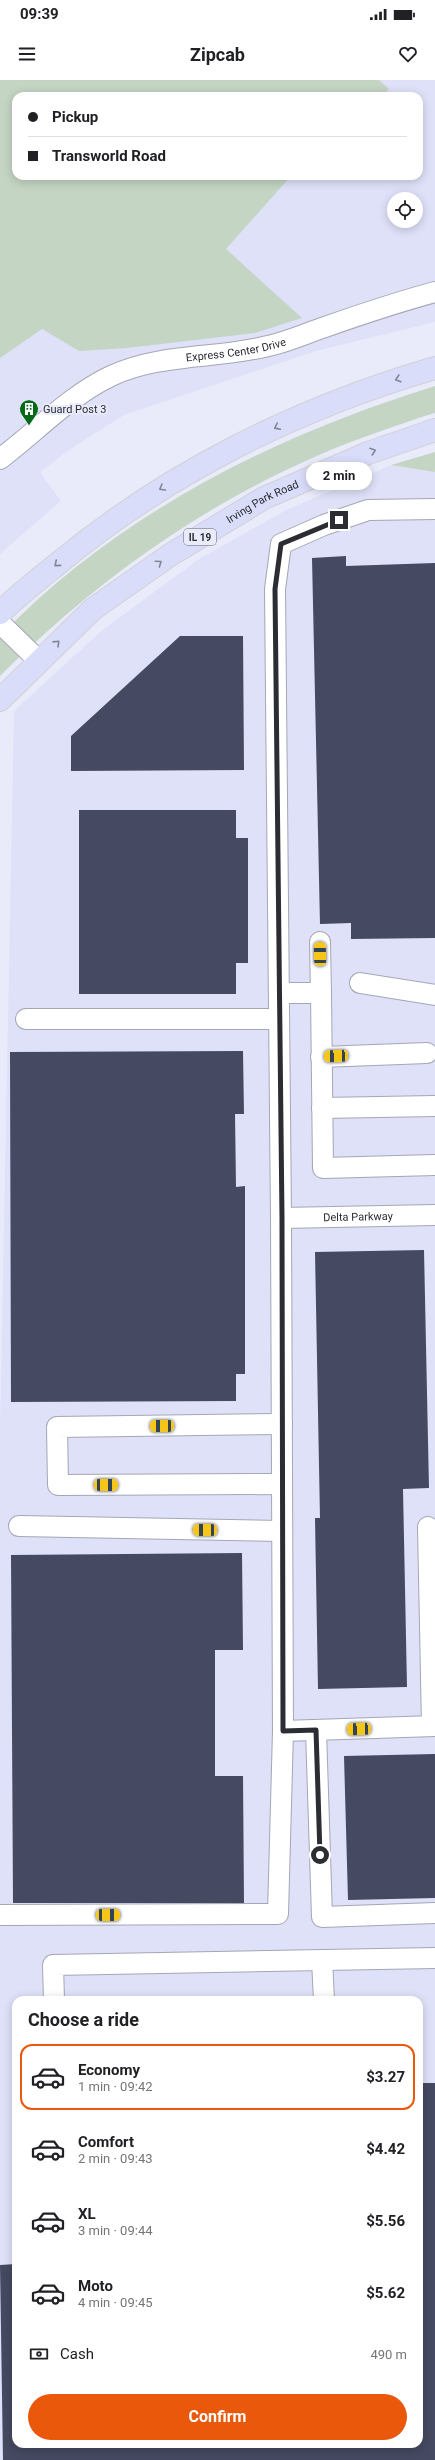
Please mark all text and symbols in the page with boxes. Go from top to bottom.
text: 09:39 [20,5,59,23]
icon: menu [16,43,38,65]
icon: heart [397,43,419,65]
text: Zipcab [190,44,245,65]
text: Pickup [52,108,98,126]
text: Transworld Road [52,147,166,165]
map controls [387,192,423,228]
button: locate [387,192,423,228]
street label: Express Center Drive [185,335,288,365]
one-way arrow [394,374,401,382]
building icon: Guard Post 3 [18,398,40,426]
place label: Guard Post 3 [43,403,106,416]
one-way arrow [274,422,281,430]
one-way arrow [369,448,376,456]
callout: 2 min [306,462,372,490]
text: 2 min [323,468,355,483]
street label: Irving Park Road [224,478,301,526]
one-way arrow [159,483,166,490]
route end [330,511,348,529]
road number: IL 19 [184,529,216,545]
one-way arrow [54,559,62,566]
one-way arrow [155,560,162,567]
one-way arrow [52,640,60,648]
car [314,942,326,966]
car [324,1050,348,1062]
street label: Delta Parkway [323,1210,394,1224]
car [150,1420,174,1432]
car [94,1479,118,1491]
car [193,1524,217,1536]
car [347,1723,371,1735]
route start [311,1846,329,1864]
car [96,1909,120,1921]
text: Choose a ride [28,2009,139,2030]
icon: car [30,2059,66,2095]
text: Economy [78,2061,140,2079]
text: $3.27 [366,2068,405,2086]
text: 1 min · 09:42 [78,2079,153,2094]
icon: car [30,2131,66,2167]
text: Comfort [78,2133,134,2151]
text: $4.42 [366,2140,405,2158]
text: 2 min · 09:43 [78,2151,153,2166]
icon: car [30,2203,66,2239]
text: XL [78,2205,96,2223]
text: $5.56 [366,2212,405,2230]
text: 3 min · 09:44 [78,2223,153,2238]
icon: car [30,2275,66,2311]
text: Moto [78,2277,113,2295]
text: $5.62 [366,2284,405,2302]
text: 4 min · 09:45 [78,2295,153,2310]
icon: cash [28,2343,50,2365]
text: Cash [60,2345,94,2363]
text: 490 m [370,2347,407,2362]
button: Confirm [28,2394,407,2440]

